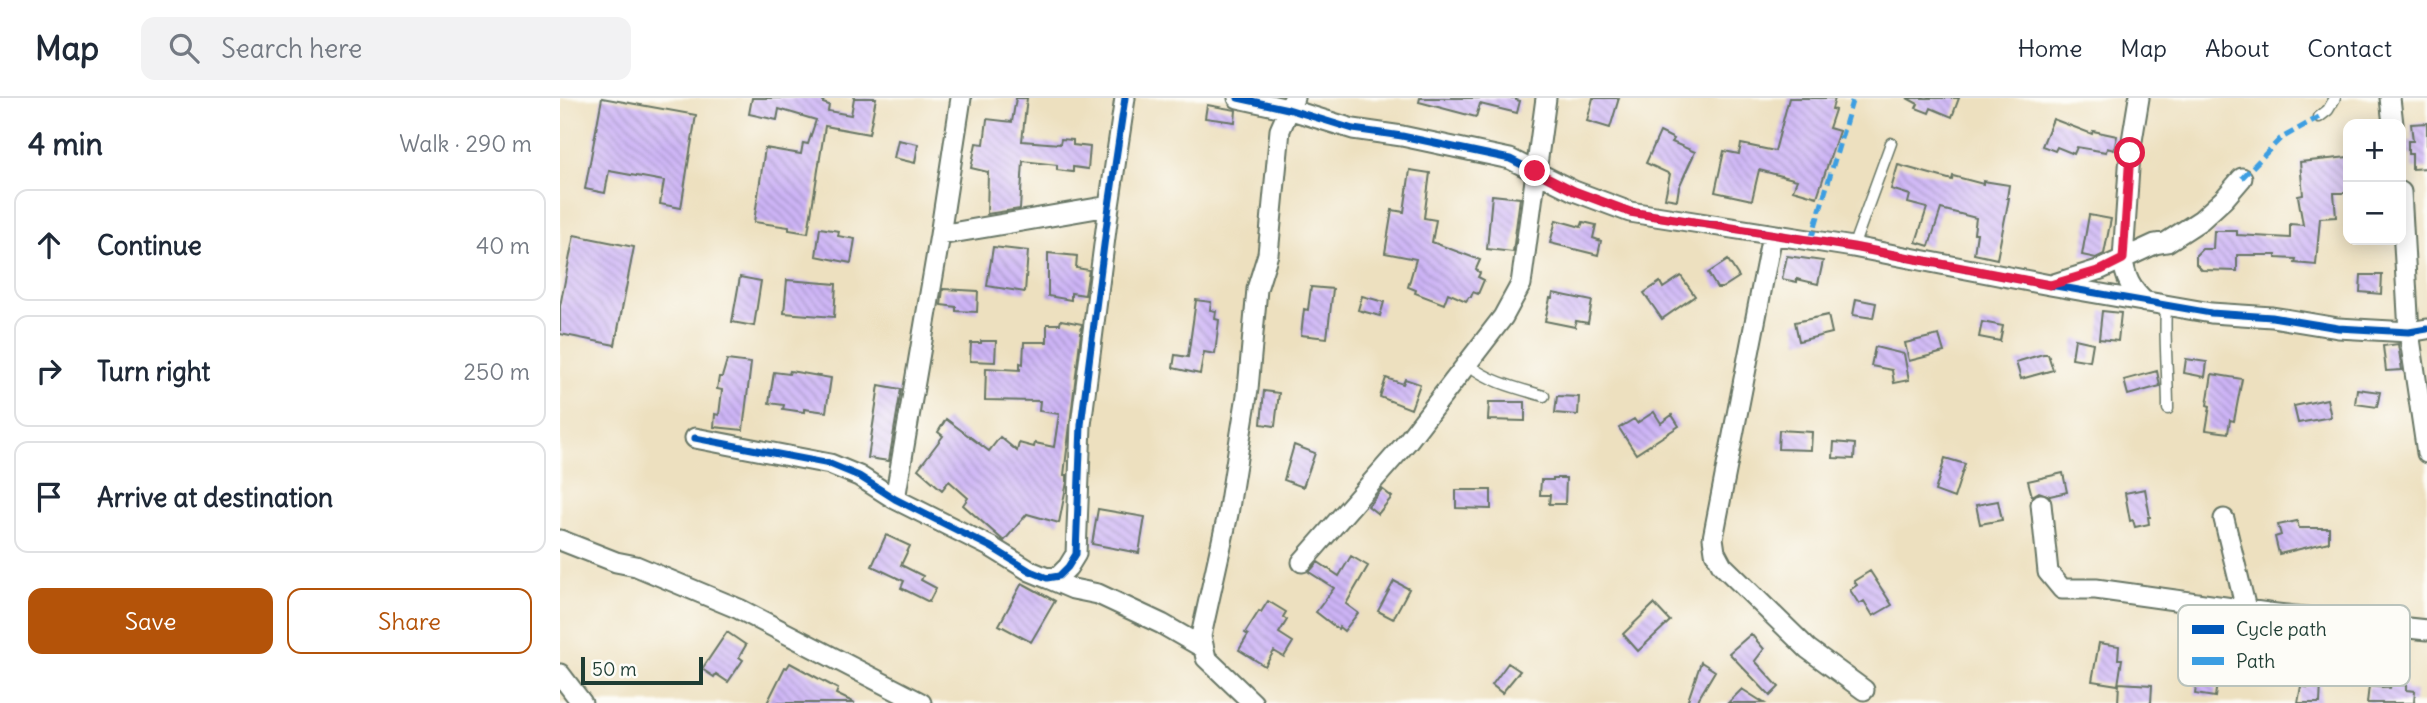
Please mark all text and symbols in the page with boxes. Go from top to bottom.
search box [141,17,631,80]
text: Map [35,27,99,69]
icon: search [165,29,203,67]
text: Search here [221,32,362,65]
text: Home [2018,33,2082,63]
text: Map [2120,33,2167,63]
text: About [2205,33,2269,63]
text: Contact [2307,33,2392,63]
map controls [2343,119,2406,245]
button: + [2343,119,2406,182]
text: 4 min [28,125,103,163]
text: Walk · 290 m [399,129,532,158]
route start [2114,137,2145,168]
route end [1519,155,1550,186]
button: − [2343,182,2406,245]
icon: ahead [30,226,68,264]
text: Continue [97,229,202,262]
text: 40 m [476,231,530,260]
icon: right [30,352,68,390]
text: Turn right [97,355,210,388]
text: 250 m [463,357,530,386]
icon: arrive [30,478,68,516]
text: Arrive at destination [97,481,333,514]
button: Save [28,588,273,654]
button: Share [287,588,532,654]
legend [2178,605,2410,686]
text: Cycle path [2236,617,2327,641]
text: Path [2236,649,2275,673]
scale bar [581,654,704,686]
text: 50 m [592,657,637,681]

